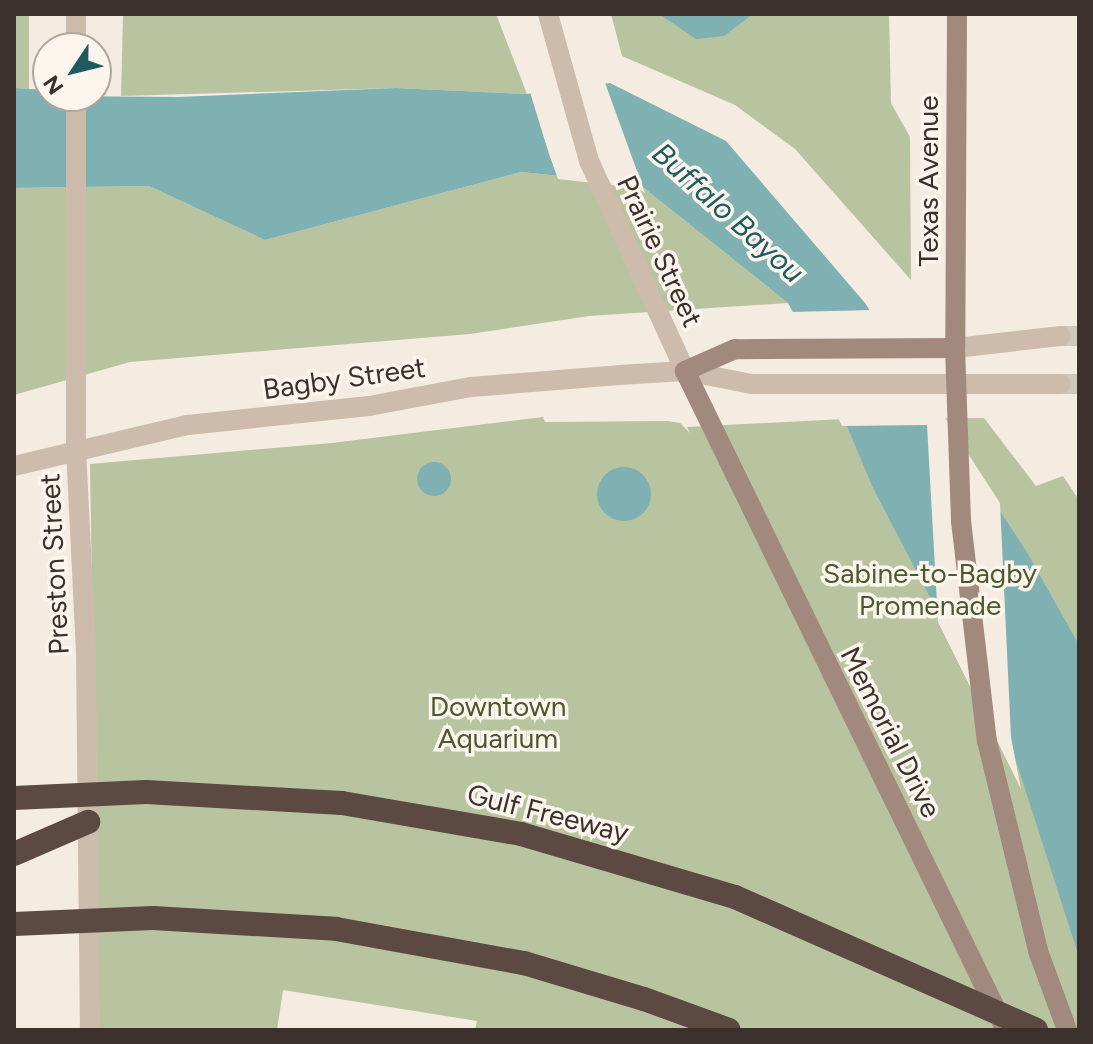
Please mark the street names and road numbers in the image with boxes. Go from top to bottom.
street label: Texas Avenue [911,96,945,266]
street label: Prairie Street [610,170,710,332]
street label: Bagby Street [261,350,427,406]
street label: Preston Street [32,472,76,656]
street label: Memorial Drive [834,641,948,823]
street label: Gulf Freeway [464,777,632,849]

